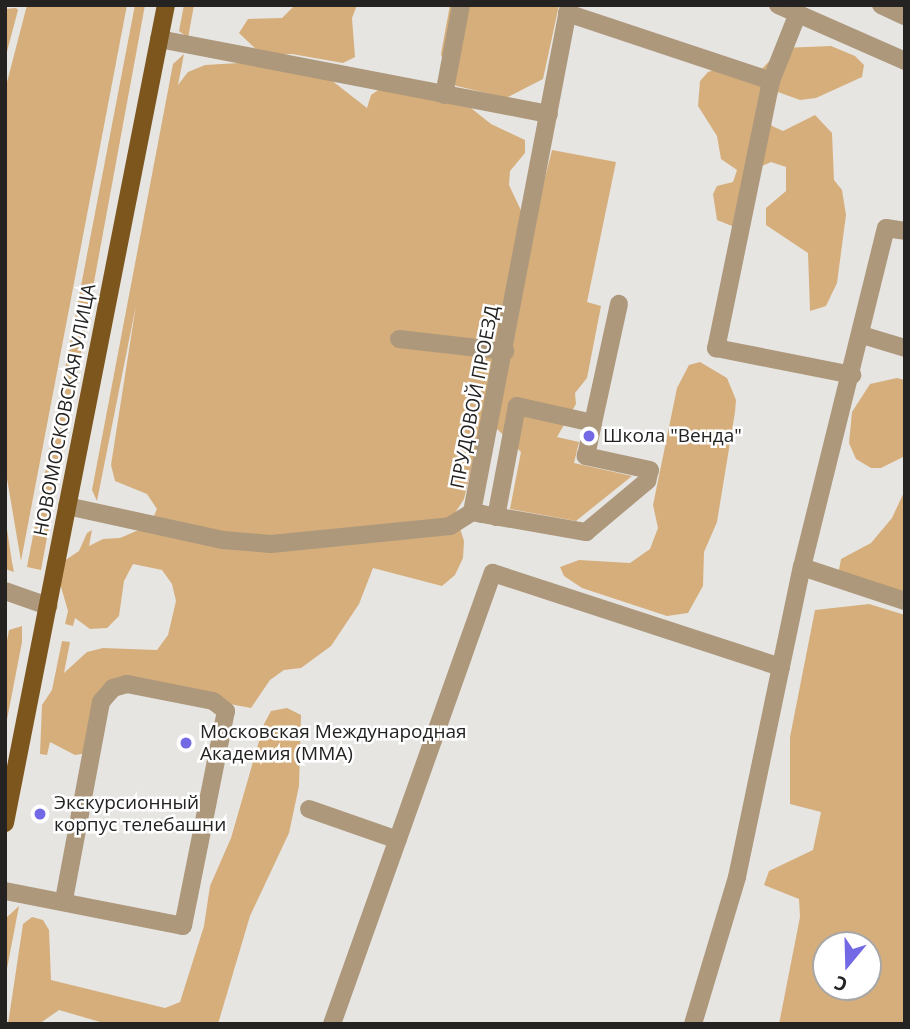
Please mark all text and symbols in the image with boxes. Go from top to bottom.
street label: НОВОМОСКОВСКАЯ УЛИЦА [29,282,101,538]
street label: ПРУДОВОЙ ПРОЕЗД [446,304,504,490]
place label: Школа "Венда" [603,425,742,447]
marker: Школа "Венда" [581,428,597,444]
place label: Московская Международная Академия (ММА) [200,721,467,765]
marker: Московская Международная Академия (ММА) [178,735,194,751]
place label: Экскурсионный корпус телебашни [54,792,226,836]
marker: Экскурсионный корпус телебашни [32,806,48,822]
north arrow [812,931,882,1001]
text: С [831,970,851,998]

